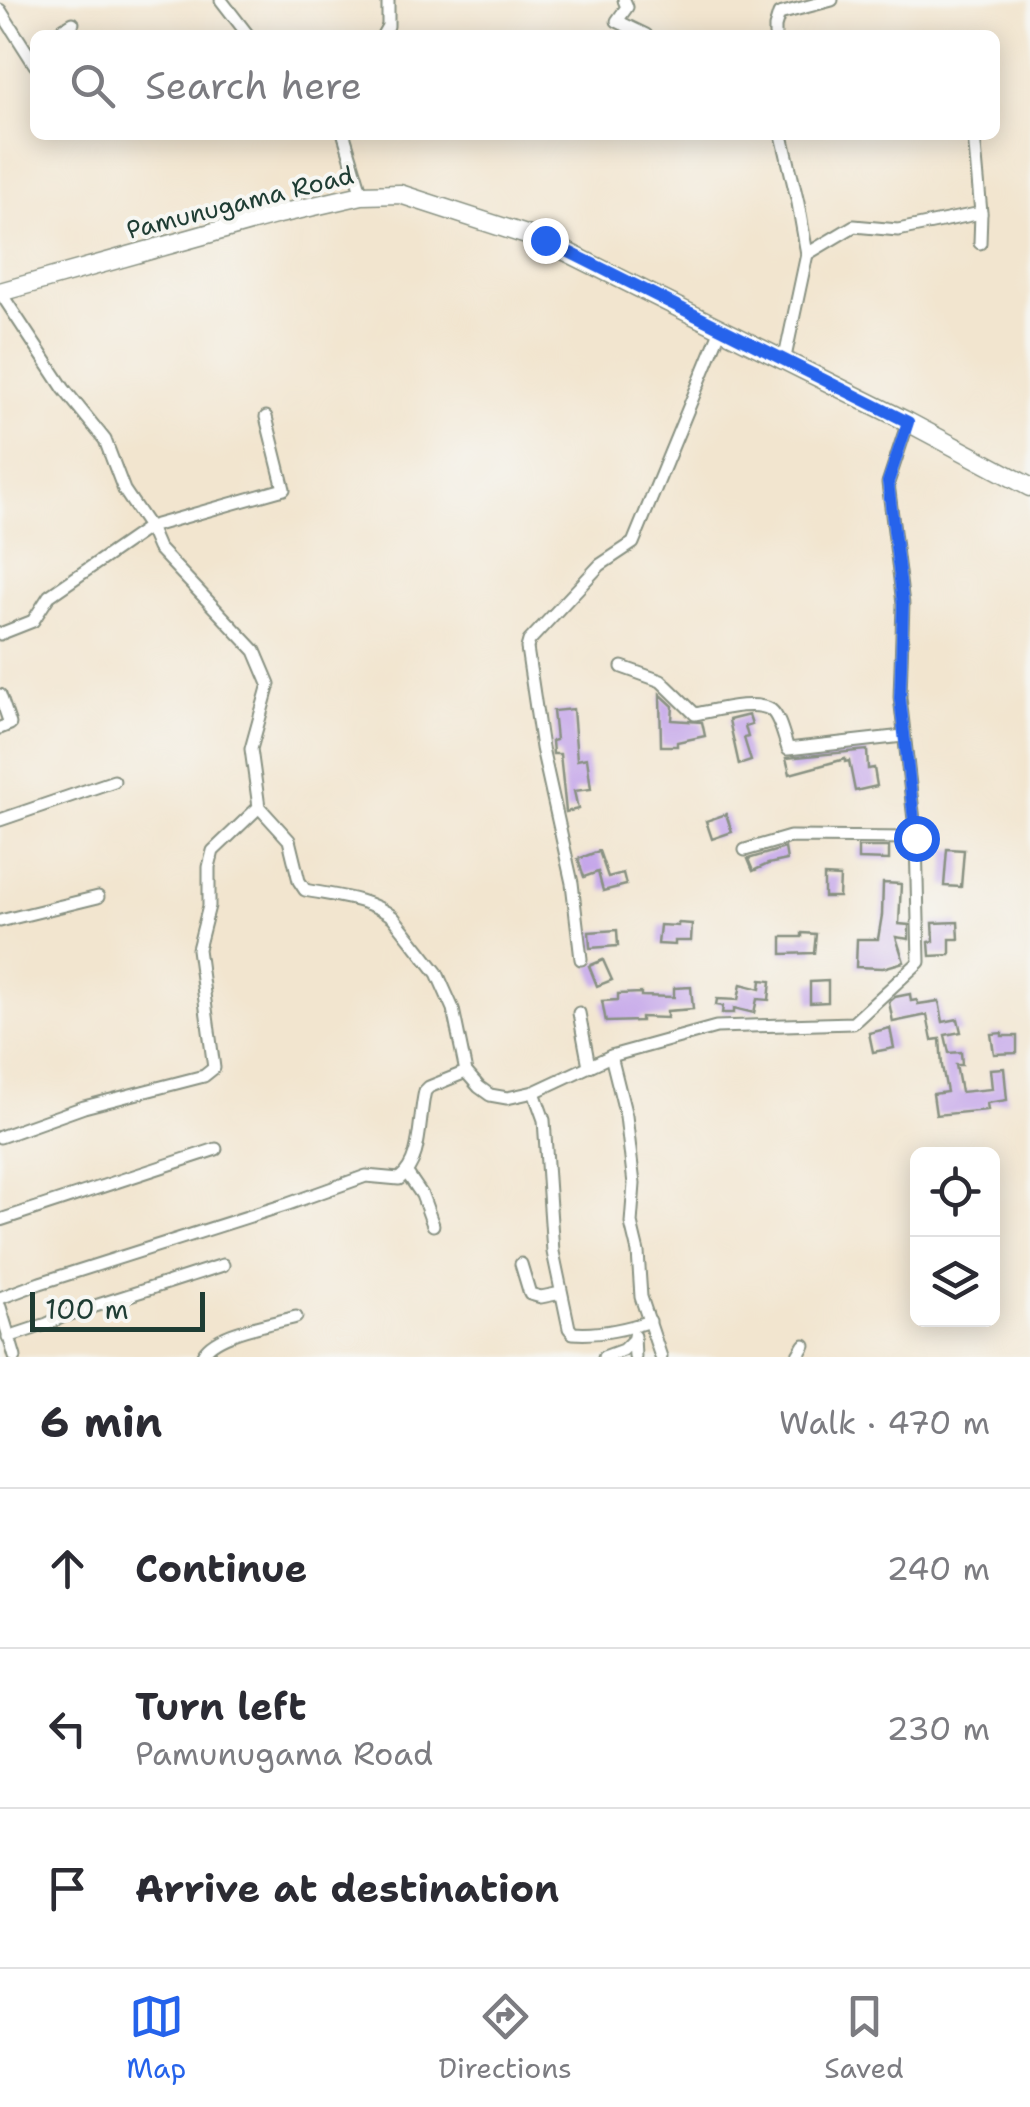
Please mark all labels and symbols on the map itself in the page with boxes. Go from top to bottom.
street label: Pamunugama Road [123,157,357,247]
route end [523,218,569,264]
route start [894,816,940,862]
scale bar [30,1287,205,1332]

